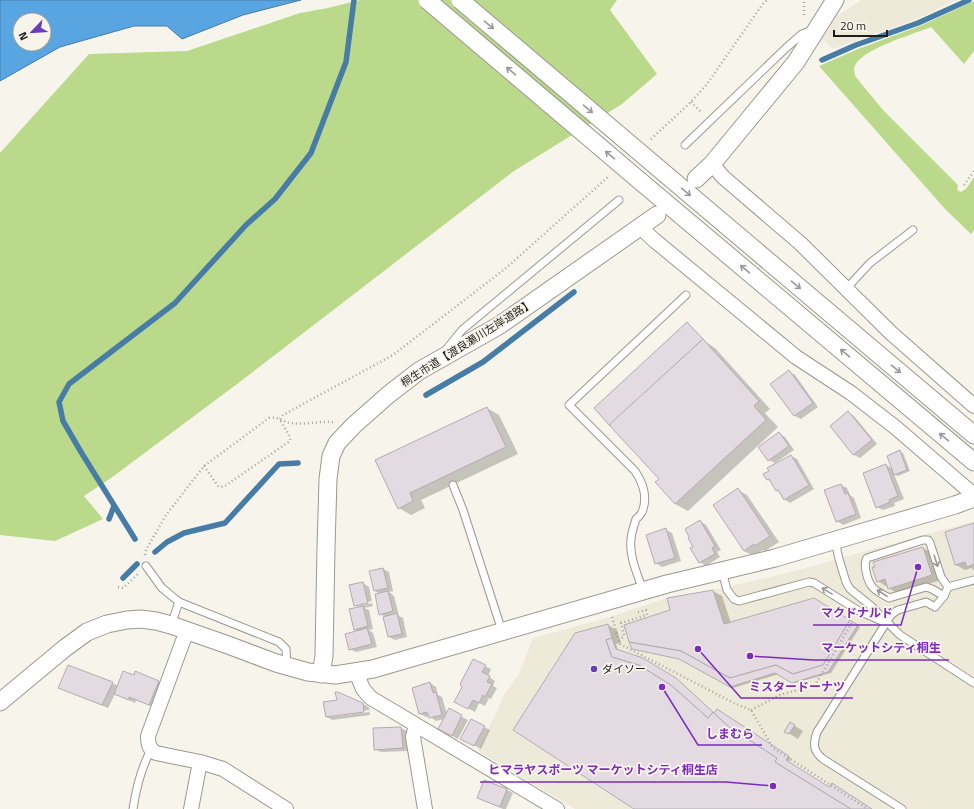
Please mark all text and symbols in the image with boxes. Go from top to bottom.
north arrow [12,12,52,52]
scale bar [834,12,887,38]
text: 20 m [840,16,866,35]
one-way arrow [484,21,495,30]
text: N [14,29,32,43]
one-way arrow [505,67,516,76]
one-way arrow [583,105,594,114]
one-way arrow [604,151,615,160]
one-way arrow [681,188,692,197]
one-way arrow [740,265,751,274]
one-way arrow [791,281,802,290]
street label: 桐生市道【渡良瀬川左岸道路】 [397,295,537,391]
one-way arrow [839,348,850,357]
one-way arrow [890,364,900,373]
one-way arrow [939,432,950,441]
one-way arrow [933,555,940,568]
one-way arrow [822,587,833,595]
one-way arrow [876,589,888,597]
callout: マクドナルド [813,601,901,625]
text: マクドナルド [821,603,893,622]
callout: マーケットシティ桐生 [813,636,949,660]
text: マーケットシティ桐生 [821,638,941,657]
place label: ダイソー [602,661,646,677]
marker: ダイソー [589,664,599,674]
callout: ミスタードーナツ [741,674,853,698]
text: ミスタードーナツ [749,677,845,696]
callout: しまむら [698,721,762,745]
text: しまむら [706,724,754,743]
callout: ヒマラヤスポーツ マーケットシティ桐生店 [480,758,726,782]
text: ヒマラヤスポーツ マーケットシティ桐生店 [488,760,718,779]

